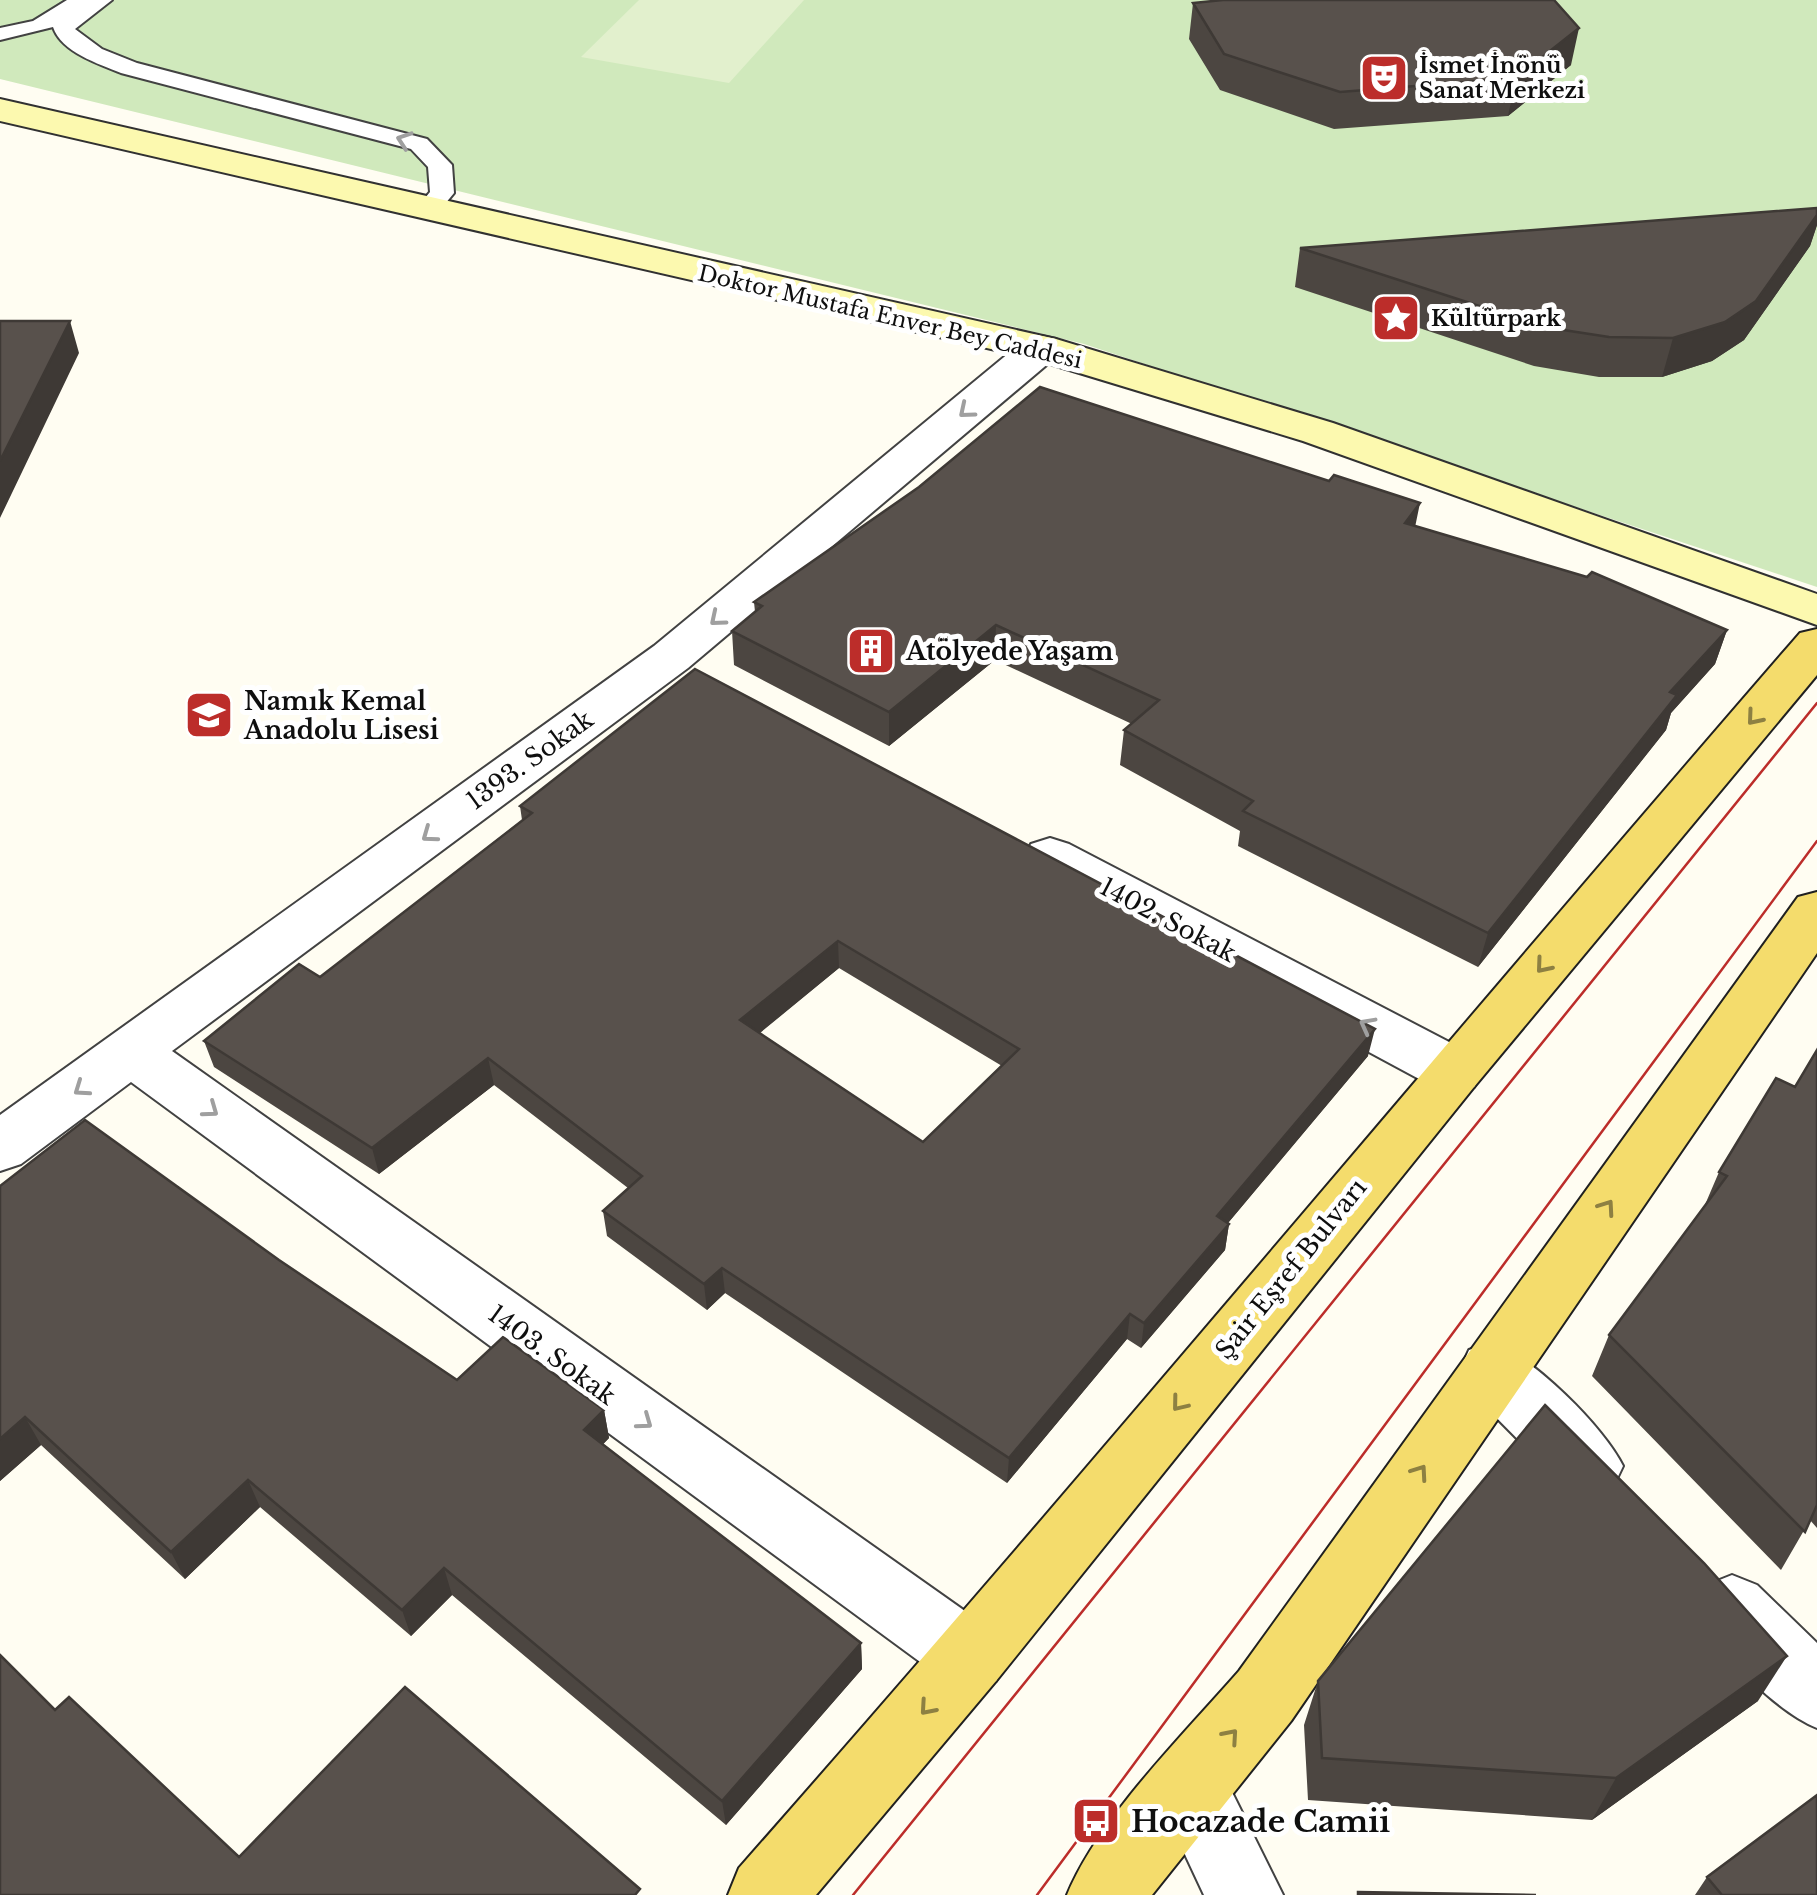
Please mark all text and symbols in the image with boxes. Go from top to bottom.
theatre icon: İsmet İnönü Sanat Merkezi [1358,52,1410,104]
place label: İsmet İnönü Sanat Merkezi [1419,52,1585,104]
one-way arrow [396,132,413,152]
street label: Doktor Mustafa Enver Bey Caddesi [695,260,1085,375]
place icon: Kültürpark [1370,292,1422,344]
place label: Kültürpark [1431,305,1561,332]
one-way arrow [959,399,977,417]
one-way arrow [710,607,728,625]
building icon: Atölyede Yaşam [845,625,897,677]
place label: Atölyede Yaşam [905,636,1114,667]
place label: Namık Kemal Anadolu Lisesi [243,686,439,746]
school or university icon: Namık Kemal Anadolu Lisesi [183,689,235,741]
street label: 1393. Sokak [461,703,600,816]
one-way arrow [1748,707,1766,725]
one-way arrow [422,823,440,841]
street label: 1402. Sokak [1095,871,1242,969]
one-way arrow [1537,954,1555,972]
one-way arrow [1360,1018,1378,1038]
one-way arrow [74,1077,93,1095]
one-way arrow [200,1098,218,1116]
street label: Şair Eşref Bulvarı [1209,1172,1374,1365]
one-way arrow [1595,1199,1614,1218]
street label: 1403. Sokak [482,1298,622,1412]
one-way arrow [1173,1393,1191,1411]
one-way arrow [634,1410,652,1428]
one-way arrow [1408,1465,1426,1483]
one-way arrow [921,1697,939,1715]
one-way arrow [1219,1729,1237,1748]
bus stop icon: Hocazade Camii [1070,1795,1122,1847]
place label: Hocazade Camii [1131,1803,1390,1840]

